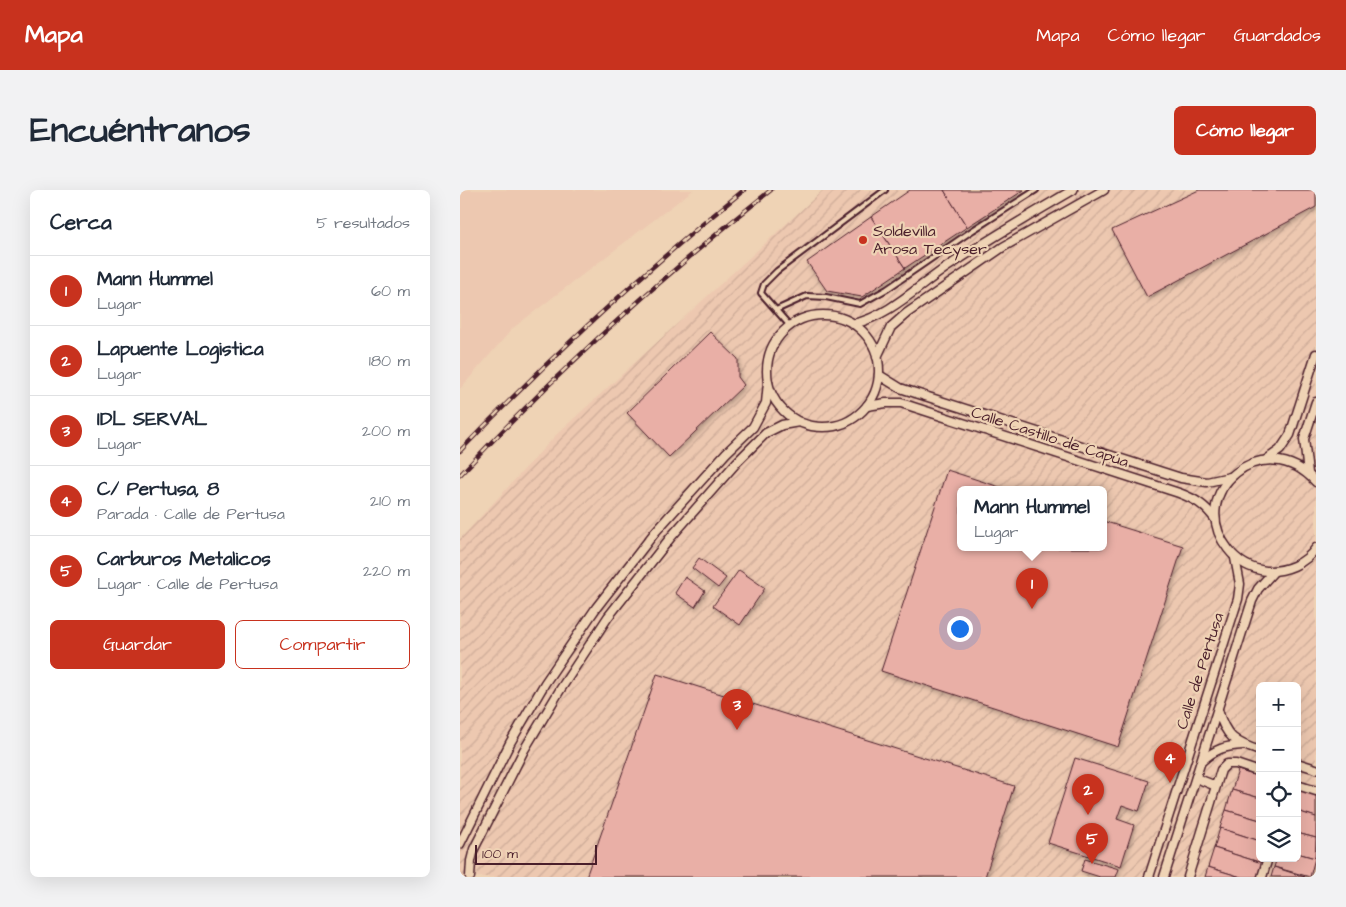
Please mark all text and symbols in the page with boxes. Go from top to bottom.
text: Mapa [25,18,83,52]
text: Mapa [1036,23,1080,48]
text: Cómo llegar [1108,23,1206,48]
text: Guardados [1234,23,1321,48]
text: Encuéntranos [30,106,251,155]
button: Cómo llegar [1174,106,1316,155]
text: Cerca [50,208,112,237]
text: 5 resultados [316,212,410,234]
place label: Soldevilla Arosa Tecyser [873,220,987,261]
marker: Soldevilla Arosa Tecyser [857,234,869,246]
text: Mann Hummel [97,266,213,293]
text: 1 [65,280,67,302]
text: 60 m [371,280,410,302]
text: Lugar [97,293,141,315]
text: Lapuente Logistica [97,336,264,363]
text: 2 [61,350,71,372]
text: 180 m [369,350,410,372]
text: Lugar [97,363,141,385]
street label: Calle Castillo de Capúa [968,401,1132,473]
text: IDL SERVAL [97,406,207,433]
text: 3 [62,420,70,442]
text: 200 m [362,420,410,442]
text: Lugar [97,433,141,455]
text: C/ Pertusa, 8 [97,476,219,503]
popup [957,486,1107,551]
text: 4 [61,490,71,512]
text: 210 m [370,490,410,512]
text: Mann Hummel [974,494,1090,521]
text: Parada · Calle de Pertusa [97,503,285,525]
text: Lugar [974,521,1018,543]
text: Carburos Metalicos [97,546,271,573]
text: 5 [60,560,72,582]
text: 220 m [363,560,410,582]
pin: 1 [1016,568,1048,609]
text: Lugar · Calle de Pertusa [97,573,278,595]
street label: Calle de Pertusa [1171,610,1229,732]
your location [947,616,973,642]
button: Guardar [50,620,225,669]
button: Compartir [235,620,410,669]
map controls [1256,682,1301,862]
button: + [1256,682,1301,727]
pin: 3 [721,689,753,730]
button: − [1256,727,1301,772]
pin: 4 [1154,742,1186,783]
button: locate [1256,772,1301,817]
pin: 2 [1072,774,1104,815]
button: layers [1256,817,1301,862]
pin: 5 [1076,823,1108,864]
scale bar [475,842,598,865]
text: 100 m [482,844,518,864]

